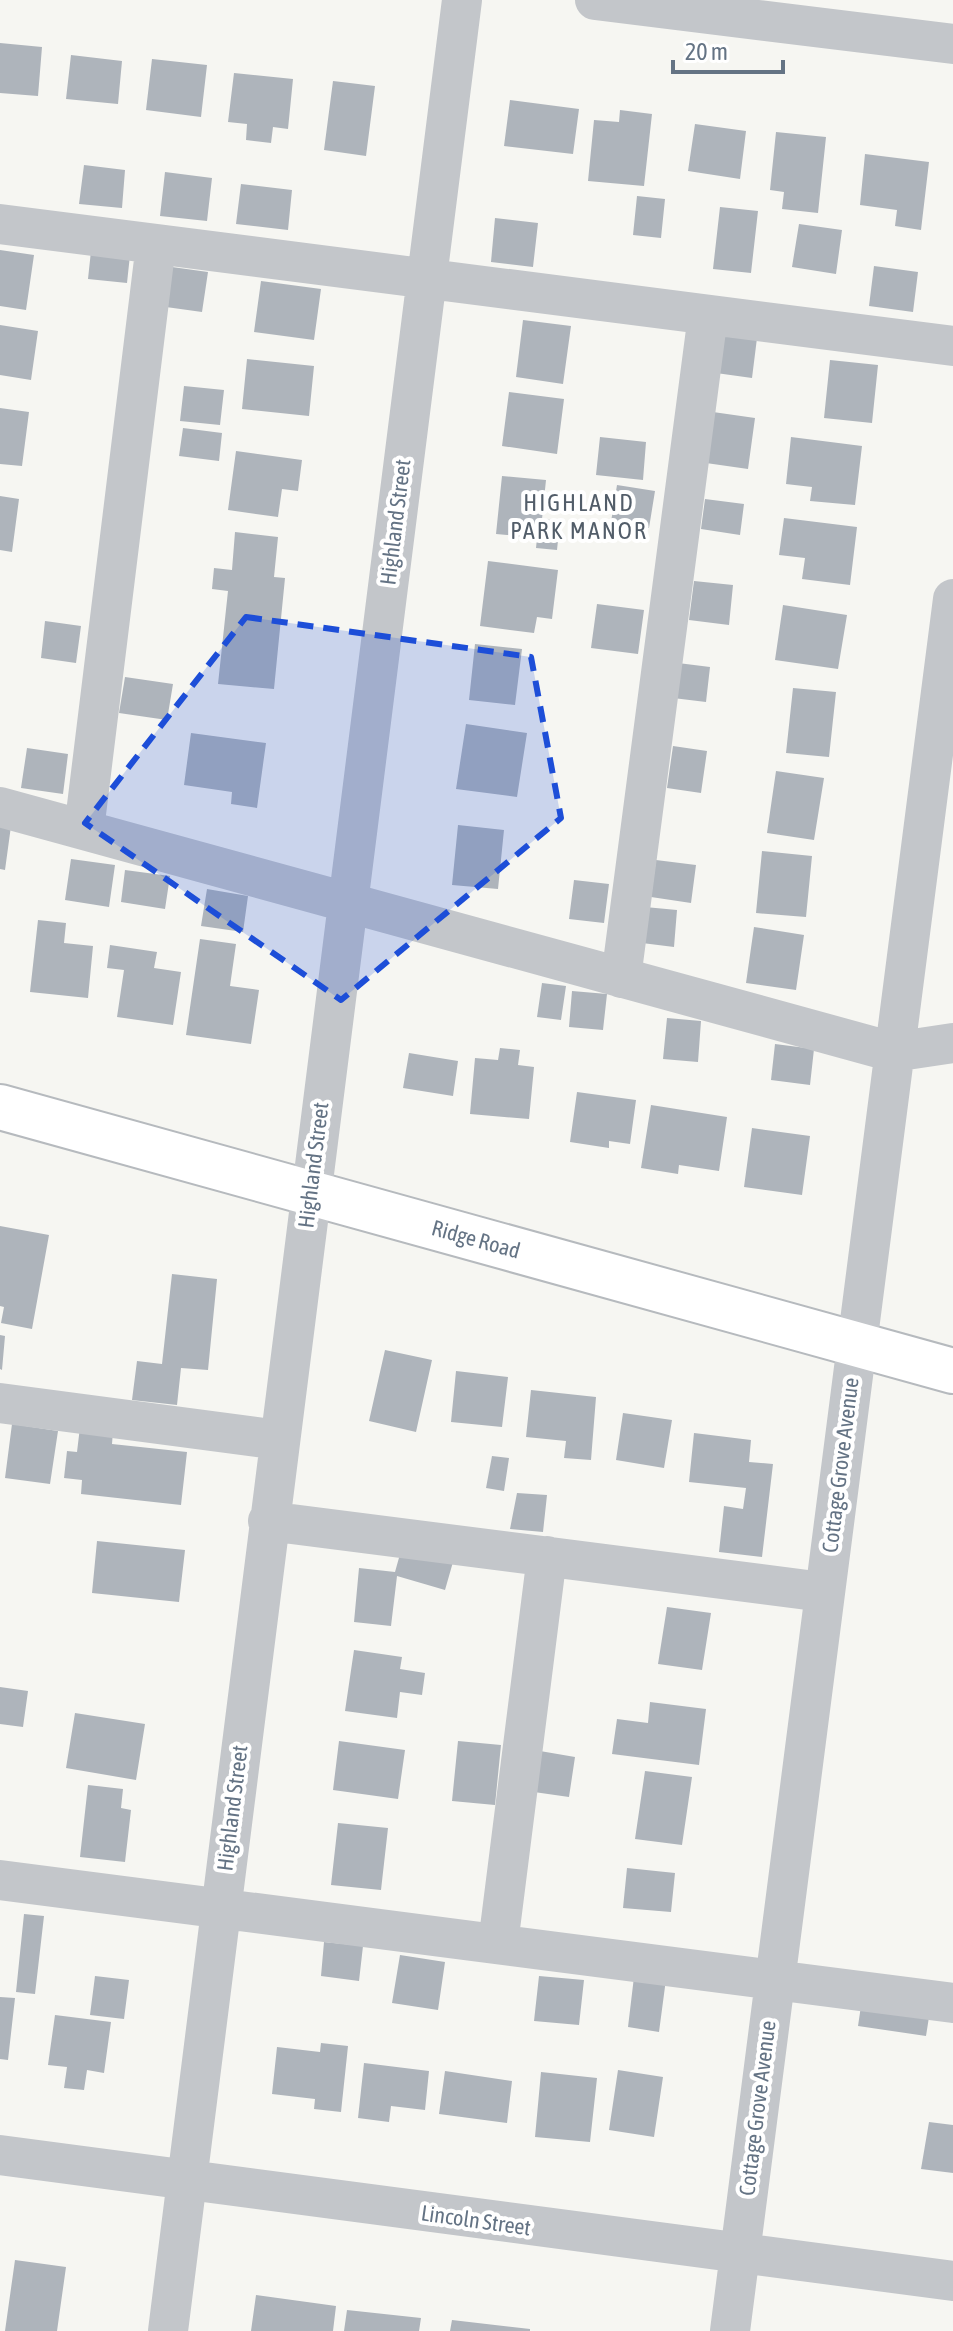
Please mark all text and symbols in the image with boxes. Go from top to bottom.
scale bar [673,24,783,74]
text: 20 m [685,38,728,65]
street label: Highland Street [374,458,416,586]
district label: HIGHLAND PARK MANOR [510,489,648,544]
street label: Highland Street [292,1101,334,1229]
street label: Ridge Road [429,1214,523,1264]
street label: Cottage Grove Avenue [816,1376,864,1554]
street label: Highland Street [211,1744,253,1872]
street label: Cottage Grove Avenue [733,2019,781,2197]
street label: Lincoln Street [419,2199,533,2241]

